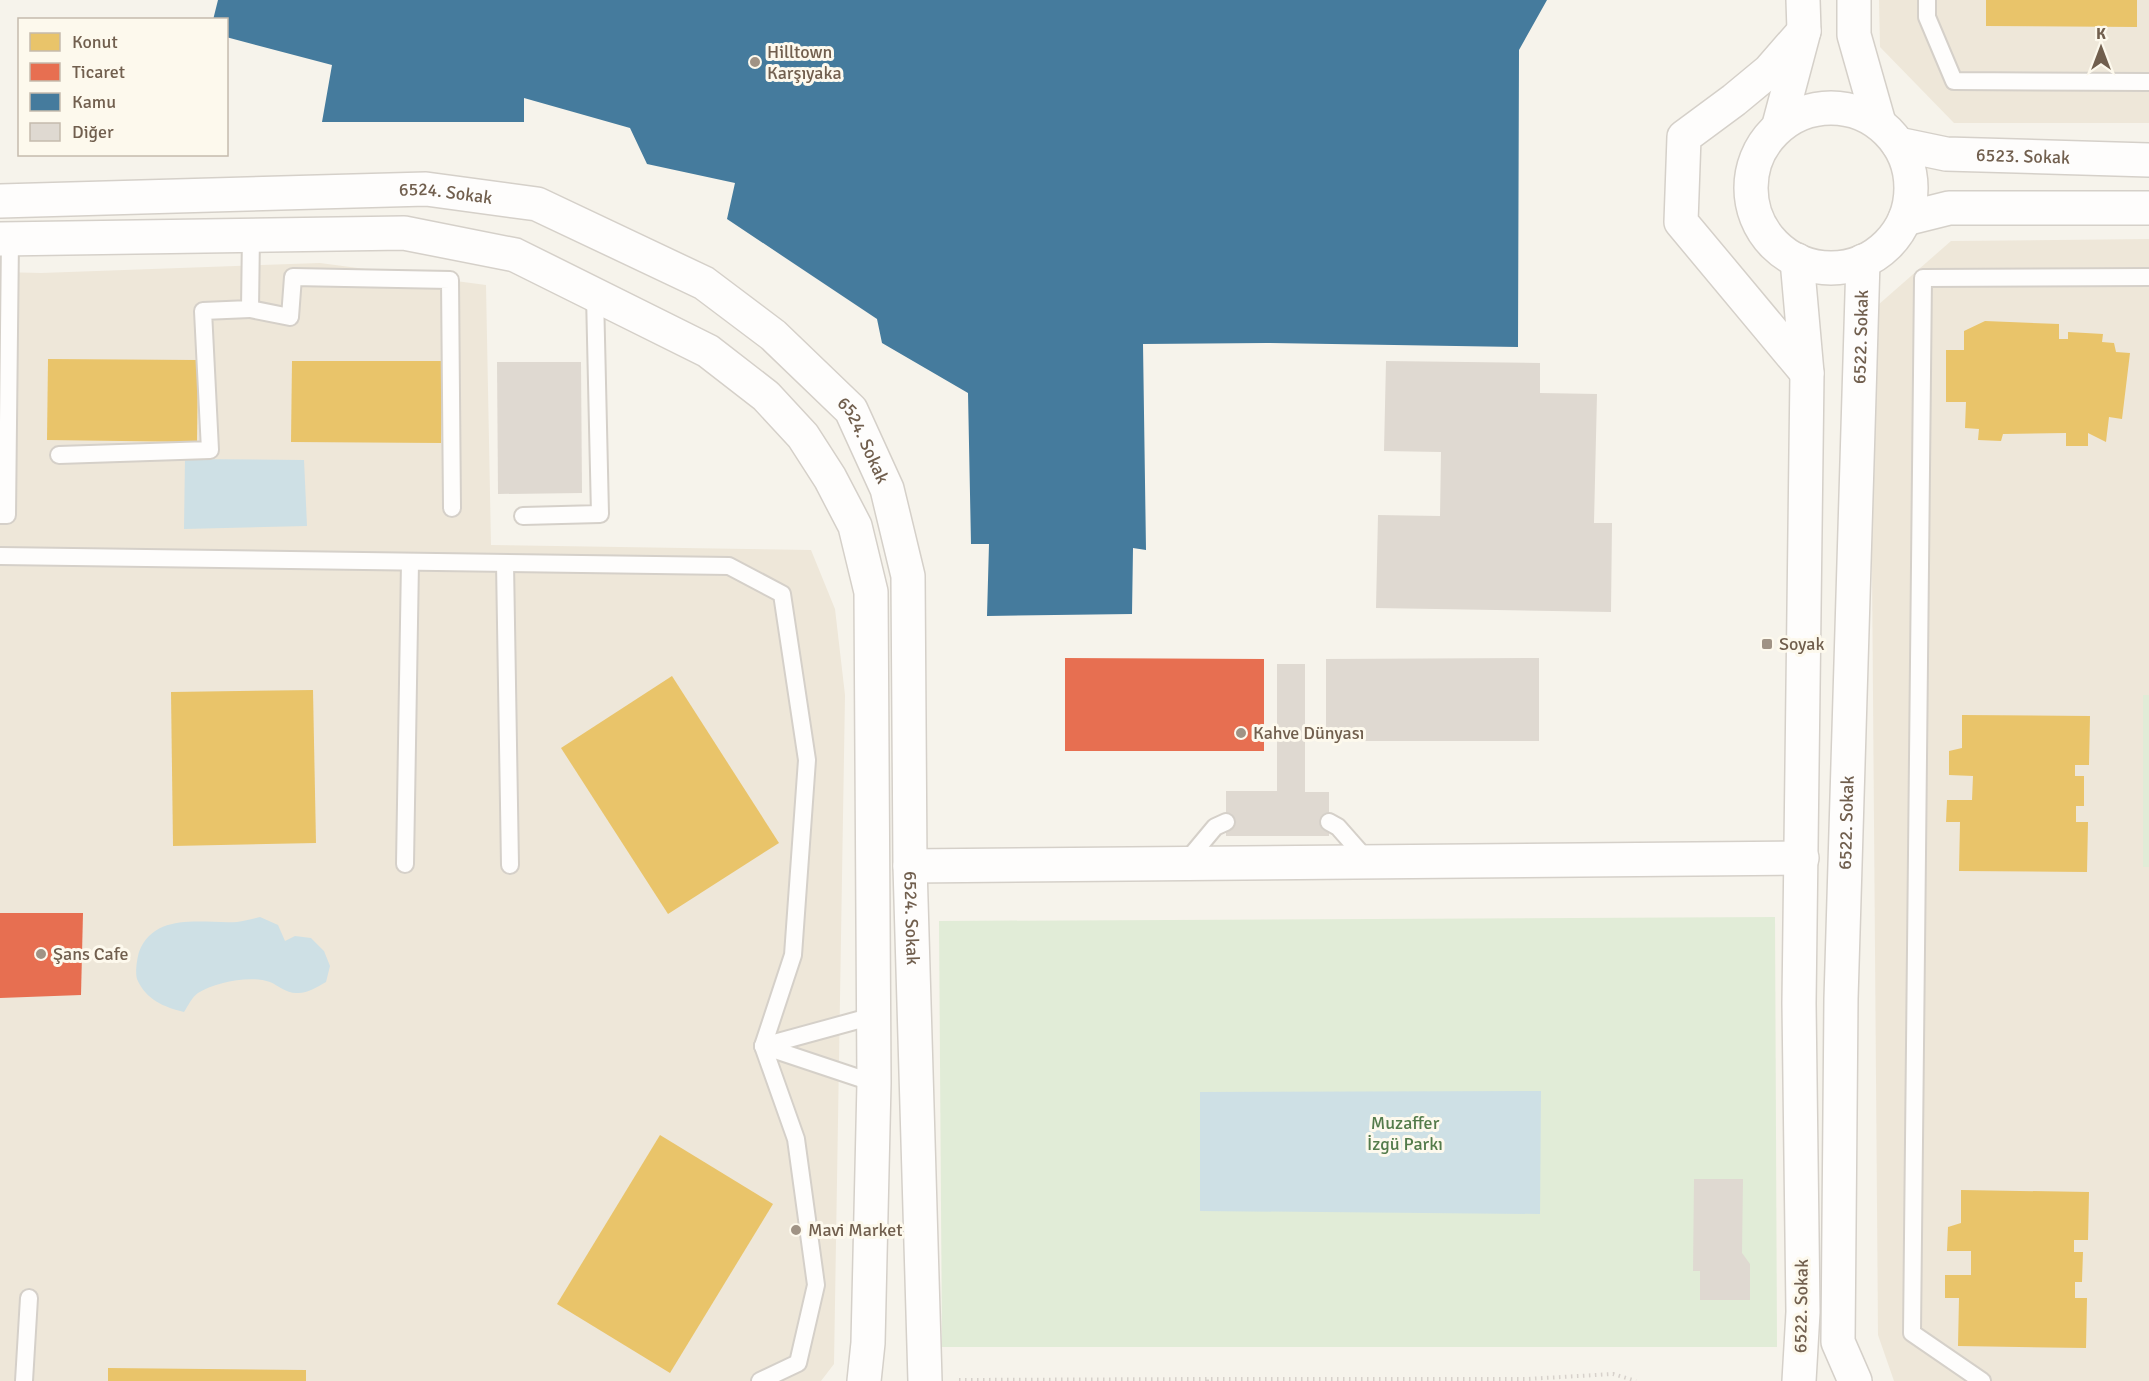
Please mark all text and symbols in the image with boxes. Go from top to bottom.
legend [18,18,228,156]
north arrow [2071,18,2131,78]
text: K [2096,24,2106,44]
text: Konut [72,31,118,53]
place label: Hilltown Karşıyaka [767,41,842,84]
marker: Hilltown Karşıyaka [748,55,762,69]
text: Ticaret [72,61,125,83]
text: Kamu [72,91,116,113]
text: Diğer [72,121,114,143]
street label: 6523. Sokak [1976,144,2070,169]
street label: 6524. Sokak [398,178,494,209]
street label: 6522. Sokak [1848,289,1873,384]
street label: 6524. Sokak [833,392,894,487]
place label: Soyak [1779,633,1824,655]
marker: Soyak [1760,637,1774,651]
place label: Kahve Dünyası [1253,722,1364,744]
marker: Kahve Dünyası [1234,726,1248,740]
street label: 6522. Sokak [1834,775,1859,870]
street label: 6524. Sokak [899,871,924,966]
place label: Şans Cafe [53,943,129,965]
marker: Şans Cafe [34,947,48,961]
park label: Muzaffer İzgü Parkı [1367,1112,1443,1155]
place label: Mavi Market [808,1219,902,1241]
marker: Mavi Market [789,1223,803,1237]
street label: 6522. Sokak [1789,1259,1813,1353]

